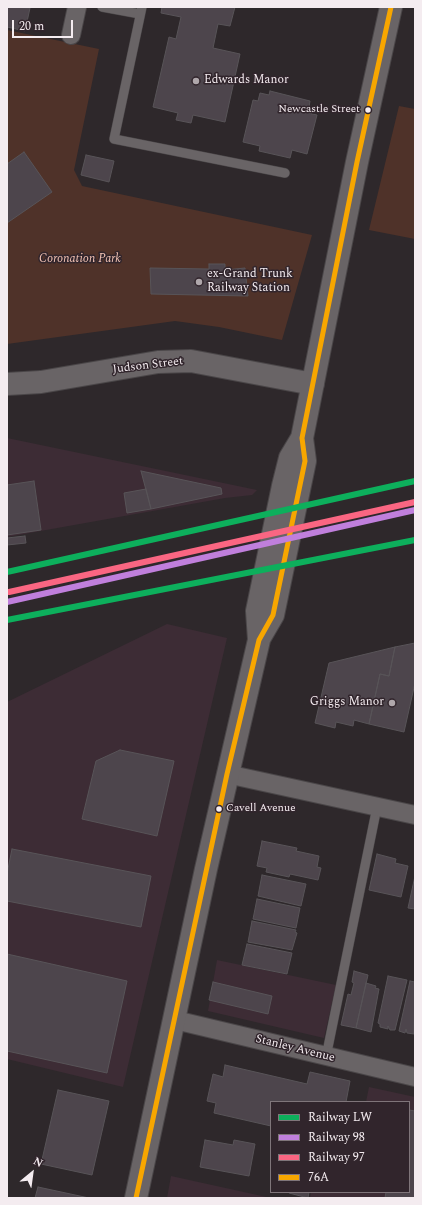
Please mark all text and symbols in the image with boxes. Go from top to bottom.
scale bar [14,12,75,38]
text: 20 m [19,17,44,36]
place label: Edwards Manor [204,74,289,88]
marker: Edwards Manor [191,76,201,86]
place label: Newcastle Street [278,103,360,117]
marker: Newcastle Street [363,105,373,115]
park label: Coronation Park [39,253,121,267]
place label: ex-Grand Trunk Railway Station [207,268,293,296]
marker: ex-Grand Trunk Railway Station [194,277,204,287]
street label: Judson Street [112,355,184,377]
place label: Griggs Manor [310,696,384,710]
marker: Griggs Manor [387,698,397,708]
place label: Cavell Avenue [226,802,295,816]
marker: Cavell Avenue [214,804,224,814]
street label: Stanley Avenue [254,1032,336,1066]
legend [270,1101,410,1193]
text: Railway LW [308,1108,372,1127]
text: Railway 98 [308,1128,365,1147]
text: Railway 97 [308,1148,365,1167]
text: N [30,1152,46,1172]
north arrow [12,1153,52,1193]
text: 76A [308,1168,329,1187]

